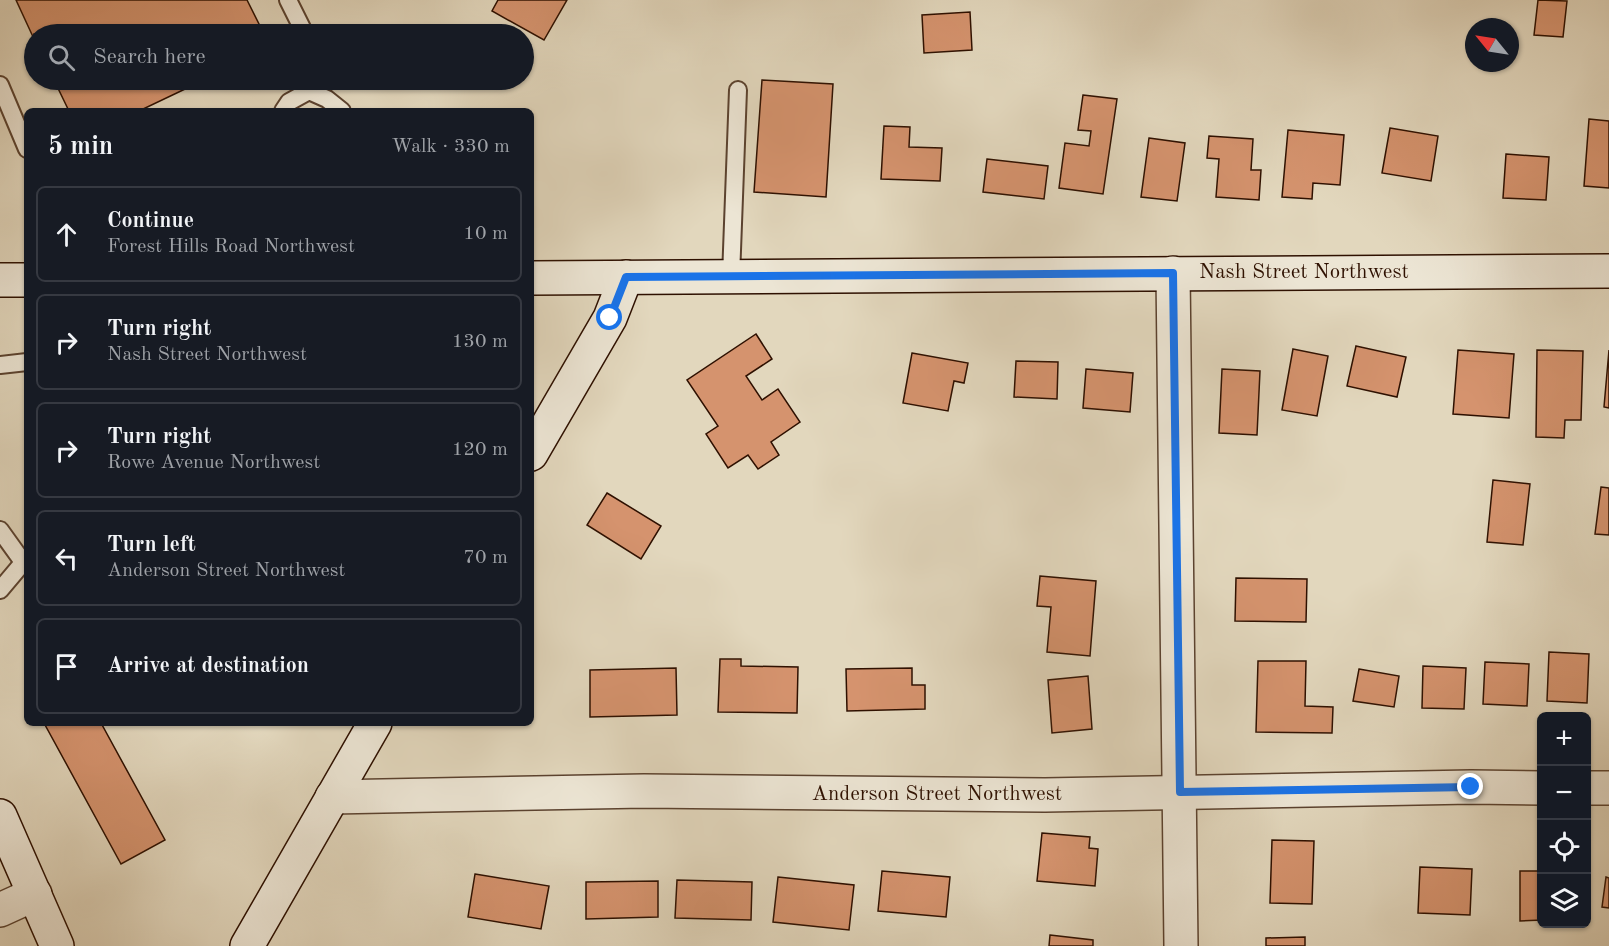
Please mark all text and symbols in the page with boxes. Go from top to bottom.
north arrow [1465,18,1519,72]
search box [24,24,534,90]
icon: search [45,41,78,74]
text: Search here [93,46,206,68]
text: 5 min [48,134,113,160]
text: Walk · 330 m [391,137,510,157]
text: Continue [107,210,194,232]
icon: ahead [50,218,83,251]
text: 10 m [463,224,508,244]
text: Forest Hills Road Northwest [107,237,355,257]
street label: Nash Street Northwest [1199,262,1409,283]
route start [596,304,622,330]
text: Turn right [107,318,211,340]
icon: right [50,326,83,359]
text: 130 m [452,332,508,352]
text: Nash Street Northwest [107,345,307,365]
text: Turn right [107,426,211,448]
icon: right [50,434,83,467]
text: 120 m [452,440,508,460]
text: Rowe Avenue Northwest [107,453,320,473]
text: Turn left [107,534,196,556]
icon: left [50,542,83,575]
text: 70 m [463,548,508,568]
text: Anderson Street Northwest [107,561,345,581]
icon: arrive [50,650,83,683]
text: Arrive at destination [107,655,309,677]
map controls [1537,712,1591,928]
button: + [1537,712,1591,766]
button: − [1537,766,1591,820]
route end [1457,773,1483,799]
street label: Anderson Street Northwest [812,784,1062,805]
button: locate [1537,820,1591,874]
button: layers [1537,874,1591,928]

